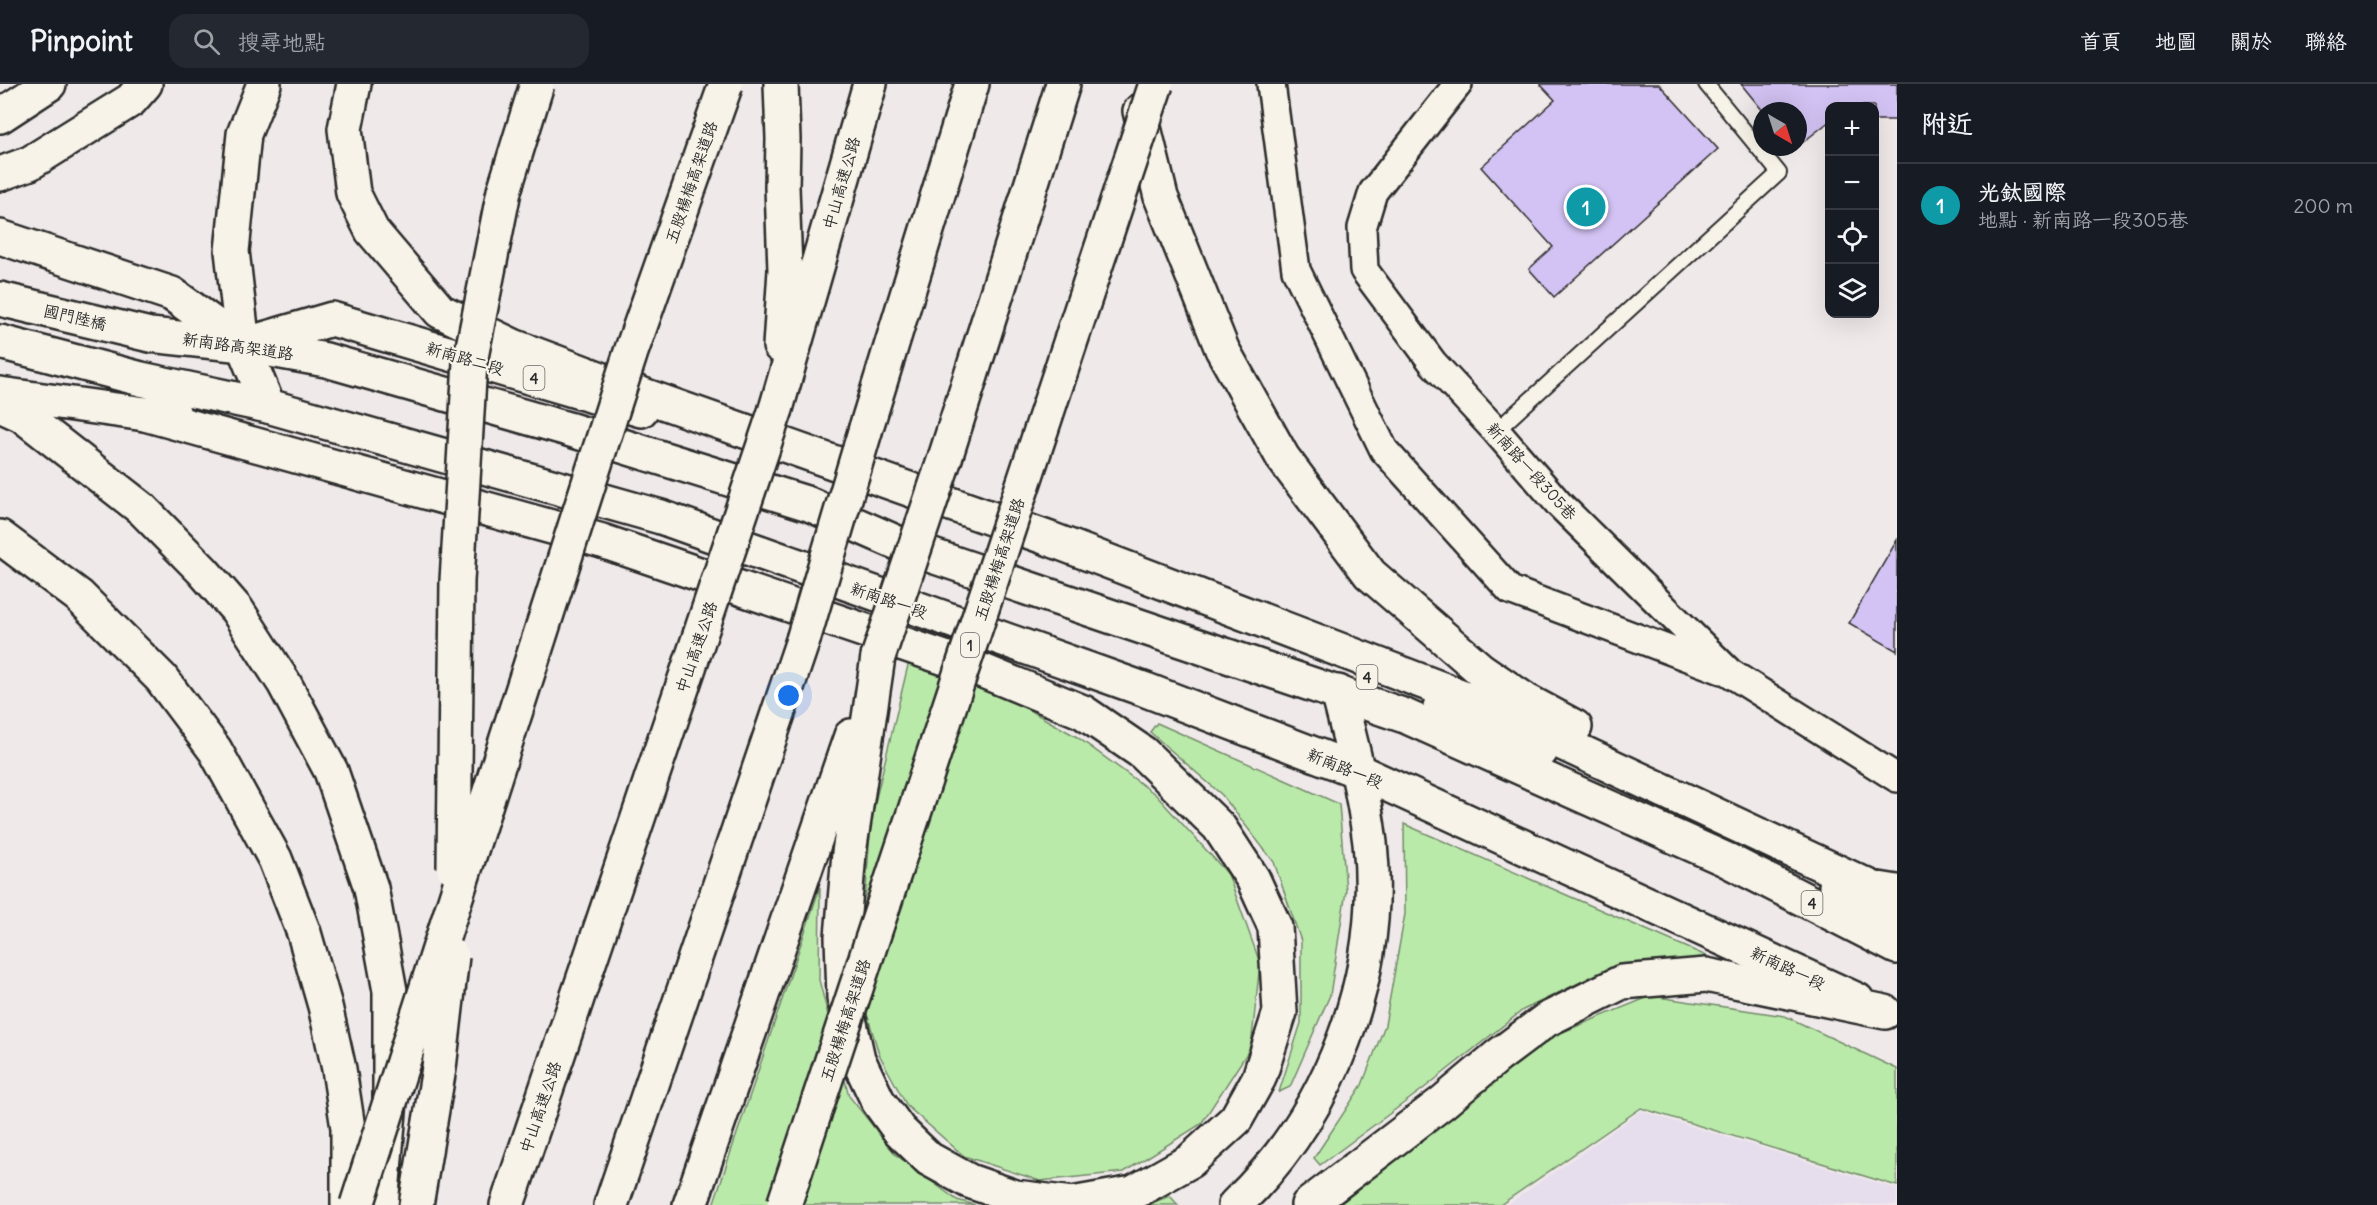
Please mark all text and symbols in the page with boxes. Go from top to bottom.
search box [169,14,589,68]
text: Pinpoint [30,23,133,59]
icon: search [190,25,223,58]
text: 搜尋地點 [238,28,326,56]
text: 首頁 [2080,28,2122,55]
text: 地圖 [2155,28,2197,55]
text: 關於 [2230,28,2272,55]
text: 聯絡 [2305,28,2347,55]
north arrow [1753,102,1807,156]
map controls [1825,102,1879,318]
button: + [1825,102,1879,156]
text: 附近 [1921,107,1973,140]
street label: 五股楊梅高架道路 [661,118,721,246]
street label: 中山高速公路 [818,134,864,232]
button: − [1825,156,1879,210]
text: 光鈦國際 [1978,178,2066,206]
pin: 1 [1566,184,1606,230]
text: 1 [1937,193,1944,218]
text: 200 m [2293,193,2353,218]
text: 地點 · 新南路一段305巷 [1978,207,2188,232]
button: locate [1825,210,1879,264]
button: layers [1825,264,1879,318]
street label: 國門陸橋 [42,300,108,334]
street label: 新南路高架道路 [181,328,295,364]
street label: 新南路二段 [424,337,506,379]
road number: 4 [524,366,544,390]
street label: 新南路一段305巷 [1483,418,1581,524]
street label: 五股楊梅高架道路 [970,495,1028,623]
street label: 新南路一段 [848,578,930,622]
street label: 中山高速公路 [671,598,721,696]
road number: 1 [961,633,979,657]
road number: 4 [1356,665,1378,689]
your location [774,681,803,710]
street label: 新南路一段 [1304,744,1386,792]
road number: 4 [1802,891,1822,915]
street label: 新南路一段 [1748,942,1828,994]
street label: 五股楊梅高架道路 [816,956,874,1084]
street label: 中山高速公路 [515,1058,565,1156]

